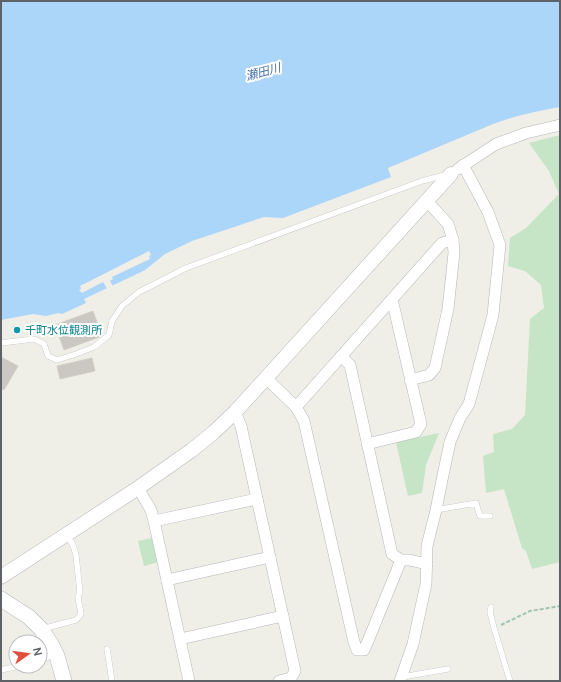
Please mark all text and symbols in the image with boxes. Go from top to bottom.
water label: 瀬田川 [243,58,284,84]
place label: 千町水位観測所 [25,322,103,337]
marker: 千町水位観測所 [12,325,22,335]
north arrow [8,634,48,674]
text: N [30,646,46,657]

